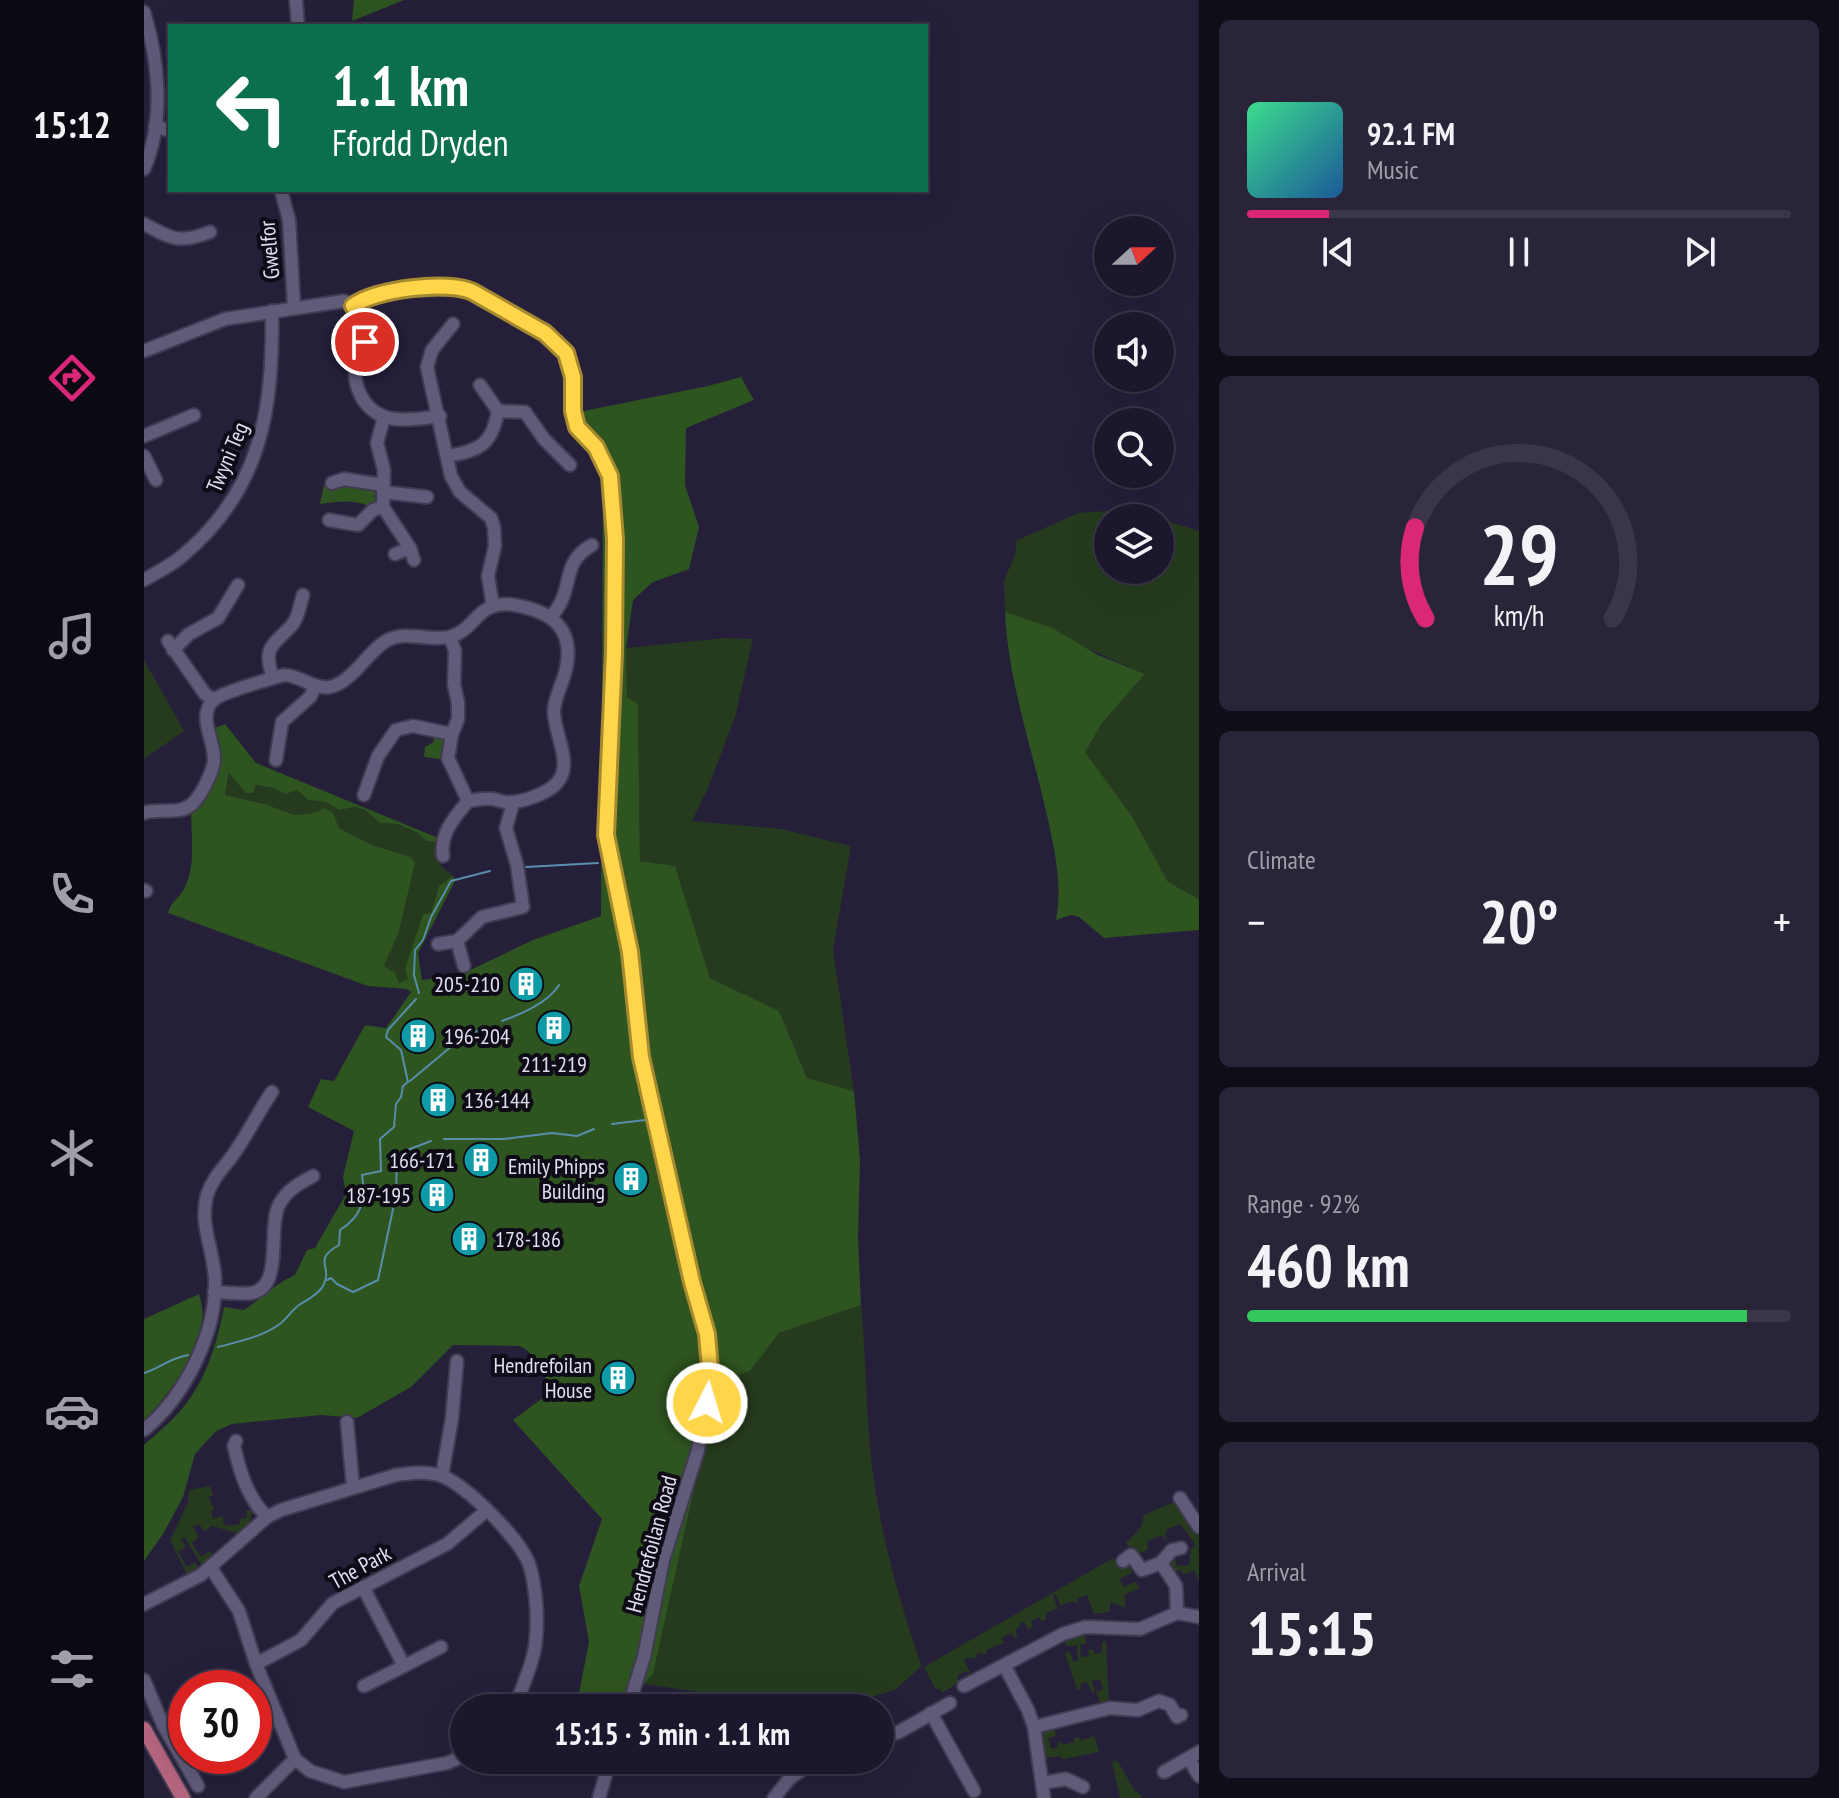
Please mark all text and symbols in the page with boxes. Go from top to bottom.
text: 1.1 km [332,49,469,121]
icon: left [200,56,304,160]
text: 15:12 [33,101,111,148]
text: 92.1 FM [1367,114,1455,153]
text: Ffordd Dryden [332,119,509,166]
text: Music [1367,153,1419,186]
north arrow [1094,216,1174,296]
map controls [1094,216,1174,584]
street label: Gwelfor [252,219,286,281]
icon: previous [1316,230,1360,274]
icon: pause [1497,230,1541,274]
icon: next [1678,230,1722,274]
pin [331,308,399,376]
button: sound [1094,312,1174,392]
icon: arrive [343,320,387,364]
icon: directions [44,350,100,406]
button: search [1094,408,1174,488]
street label: Twyni Teg [200,418,254,496]
text: 29 [1479,500,1559,608]
button: layers [1094,504,1174,584]
text: km/h [1494,598,1544,635]
icon: music [44,608,100,664]
text: Climate [1247,843,1316,876]
icon: phone [44,866,100,922]
text: 20° [1479,882,1559,960]
text: − [1247,893,1265,950]
text: + [1773,893,1791,950]
building icon: 205-210 [507,965,545,1003]
place label: 205-210 [434,970,500,998]
building icon: 211-219 [535,1009,573,1047]
building icon: 196-204 [399,1017,437,1055]
place label: 196-204 [444,1022,510,1050]
place label: 211-219 [521,1050,587,1078]
building icon: 136-144 [419,1081,457,1119]
place label: 136-144 [464,1086,530,1114]
icon: climate [44,1125,100,1181]
building icon: 166-171 [462,1141,500,1179]
place label: 166-171 [389,1146,455,1174]
place label: Emily Phipps Building [508,1152,605,1205]
building icon: Emily Phipps Building [612,1160,650,1198]
building icon: 187-195 [418,1176,456,1214]
place label: 187-195 [346,1181,411,1209]
text: Range · 92% [1247,1187,1360,1220]
building icon: 178-186 [450,1220,488,1258]
place label: 178-186 [495,1225,561,1253]
text: 460 km [1247,1226,1410,1304]
place label: Hendrefoilan House [493,1351,592,1404]
building icon: Hendrefoilan House [599,1359,637,1397]
position arrow [665,1361,749,1445]
icon: car [44,1383,100,1439]
street label: Hendrefoilan Road [619,1472,683,1616]
street label: The Park [324,1539,396,1595]
text: Arrival [1247,1555,1306,1588]
text: 15:15 [1247,1594,1377,1672]
icon: filters [44,1641,100,1697]
speed limit sign: 30 [168,1670,272,1774]
text: 15:15 · 3 min · 1.1 km [554,1714,790,1753]

